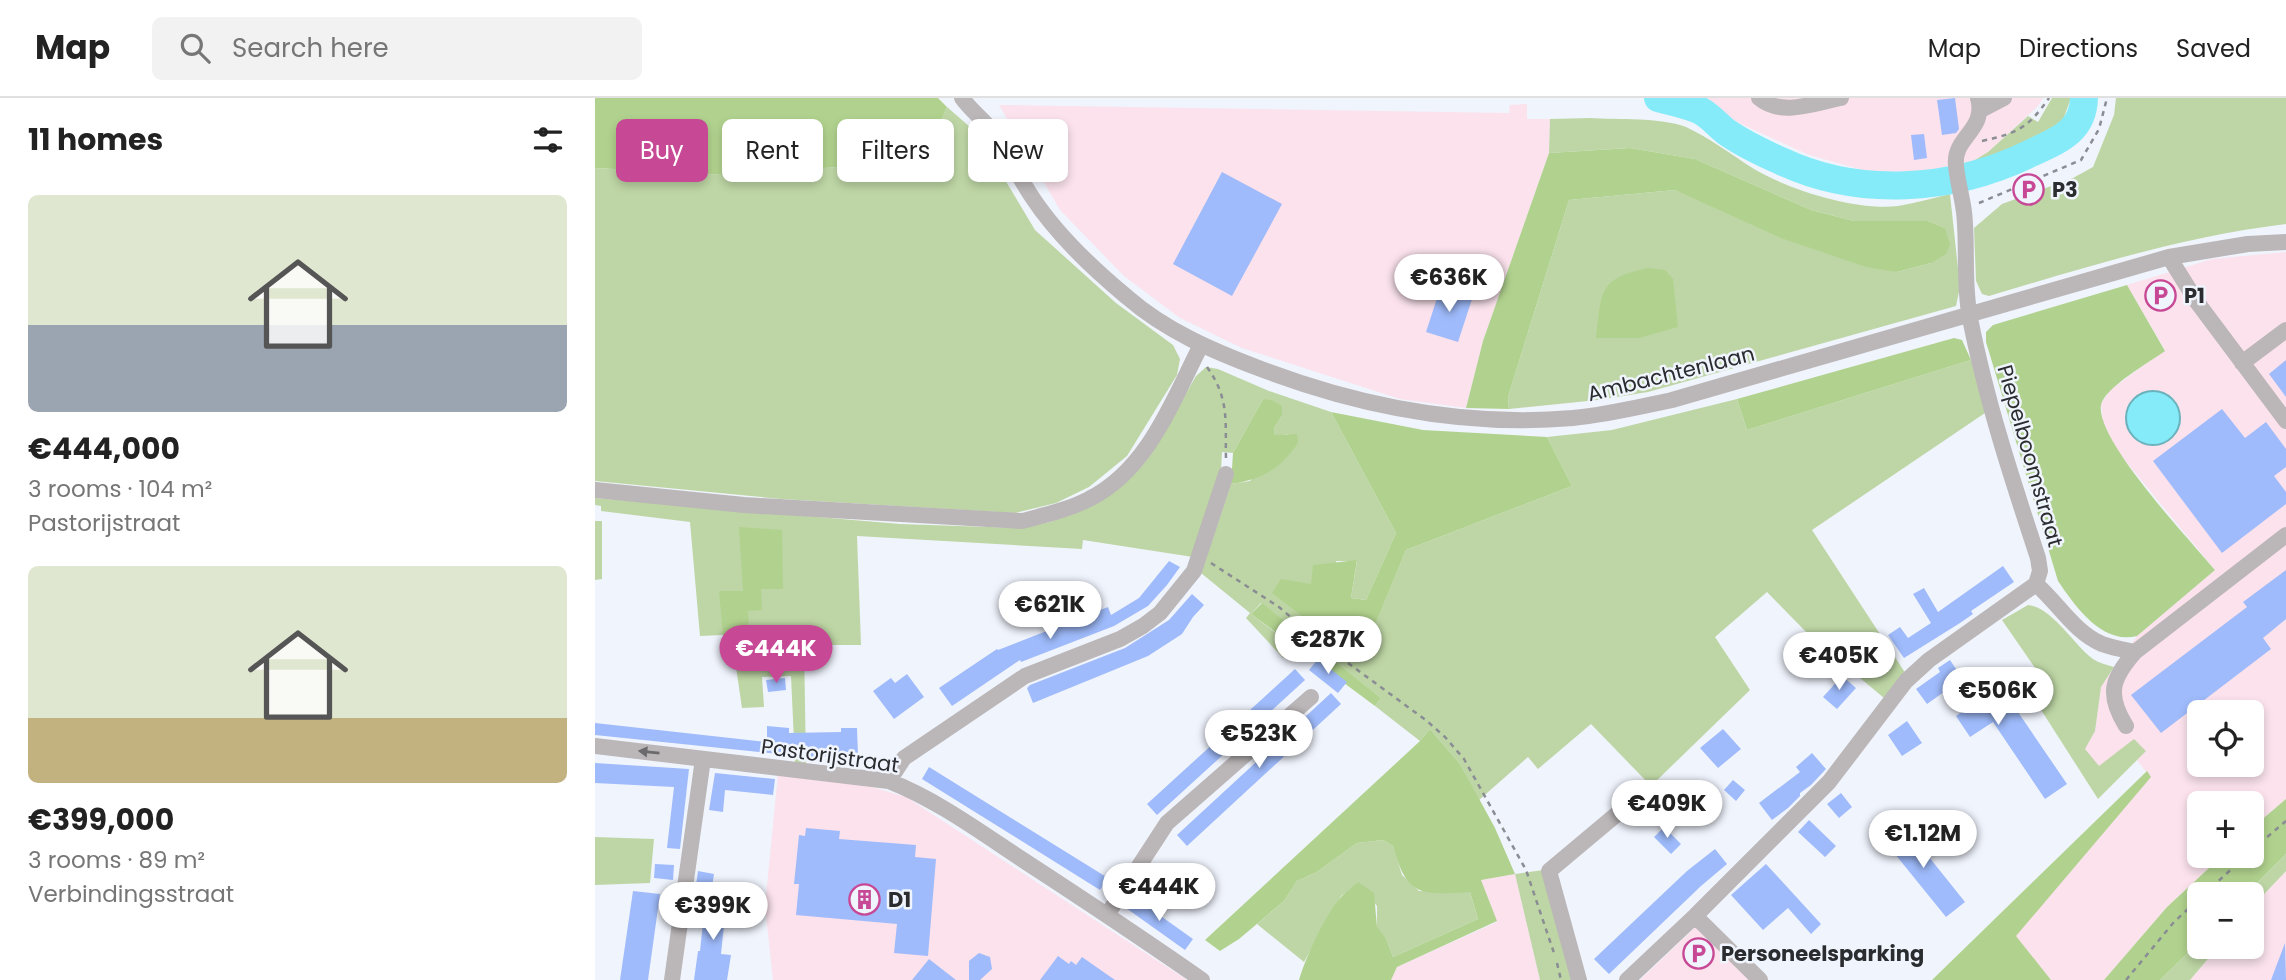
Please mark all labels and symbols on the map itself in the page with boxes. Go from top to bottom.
parking icon: P3 [2012,173,2046,207]
place label: P3 [2052,175,2078,204]
pin: €636K [1400,254,1498,314]
parking icon: P1 [2144,279,2178,313]
place label: P1 [2184,281,2205,310]
street label: Ambachtenlaan [1584,339,1758,408]
street label: Piepelboomstraat [1991,362,2070,550]
pin: €621K [1001,582,1099,641]
pin: €287K [1279,616,1377,676]
pin: €444K [727,626,825,685]
pin: €405K [1790,632,1888,692]
pin: €506K [1949,668,2047,727]
pin: €523K [1210,710,1308,770]
street label: Pastorijstraat [759,731,901,780]
one-way arrow [638,746,660,757]
pin: €409K [1618,780,1716,840]
pin: €1.12M [1866,810,1980,870]
pin: €444K [1110,864,1208,923]
pin: €399K [664,882,762,942]
building icon: D1 [848,883,882,917]
place label: D1 [888,885,911,914]
parking icon: Personeelsparking [1681,937,1715,971]
place label: Personeelsparking [1721,939,1924,968]

